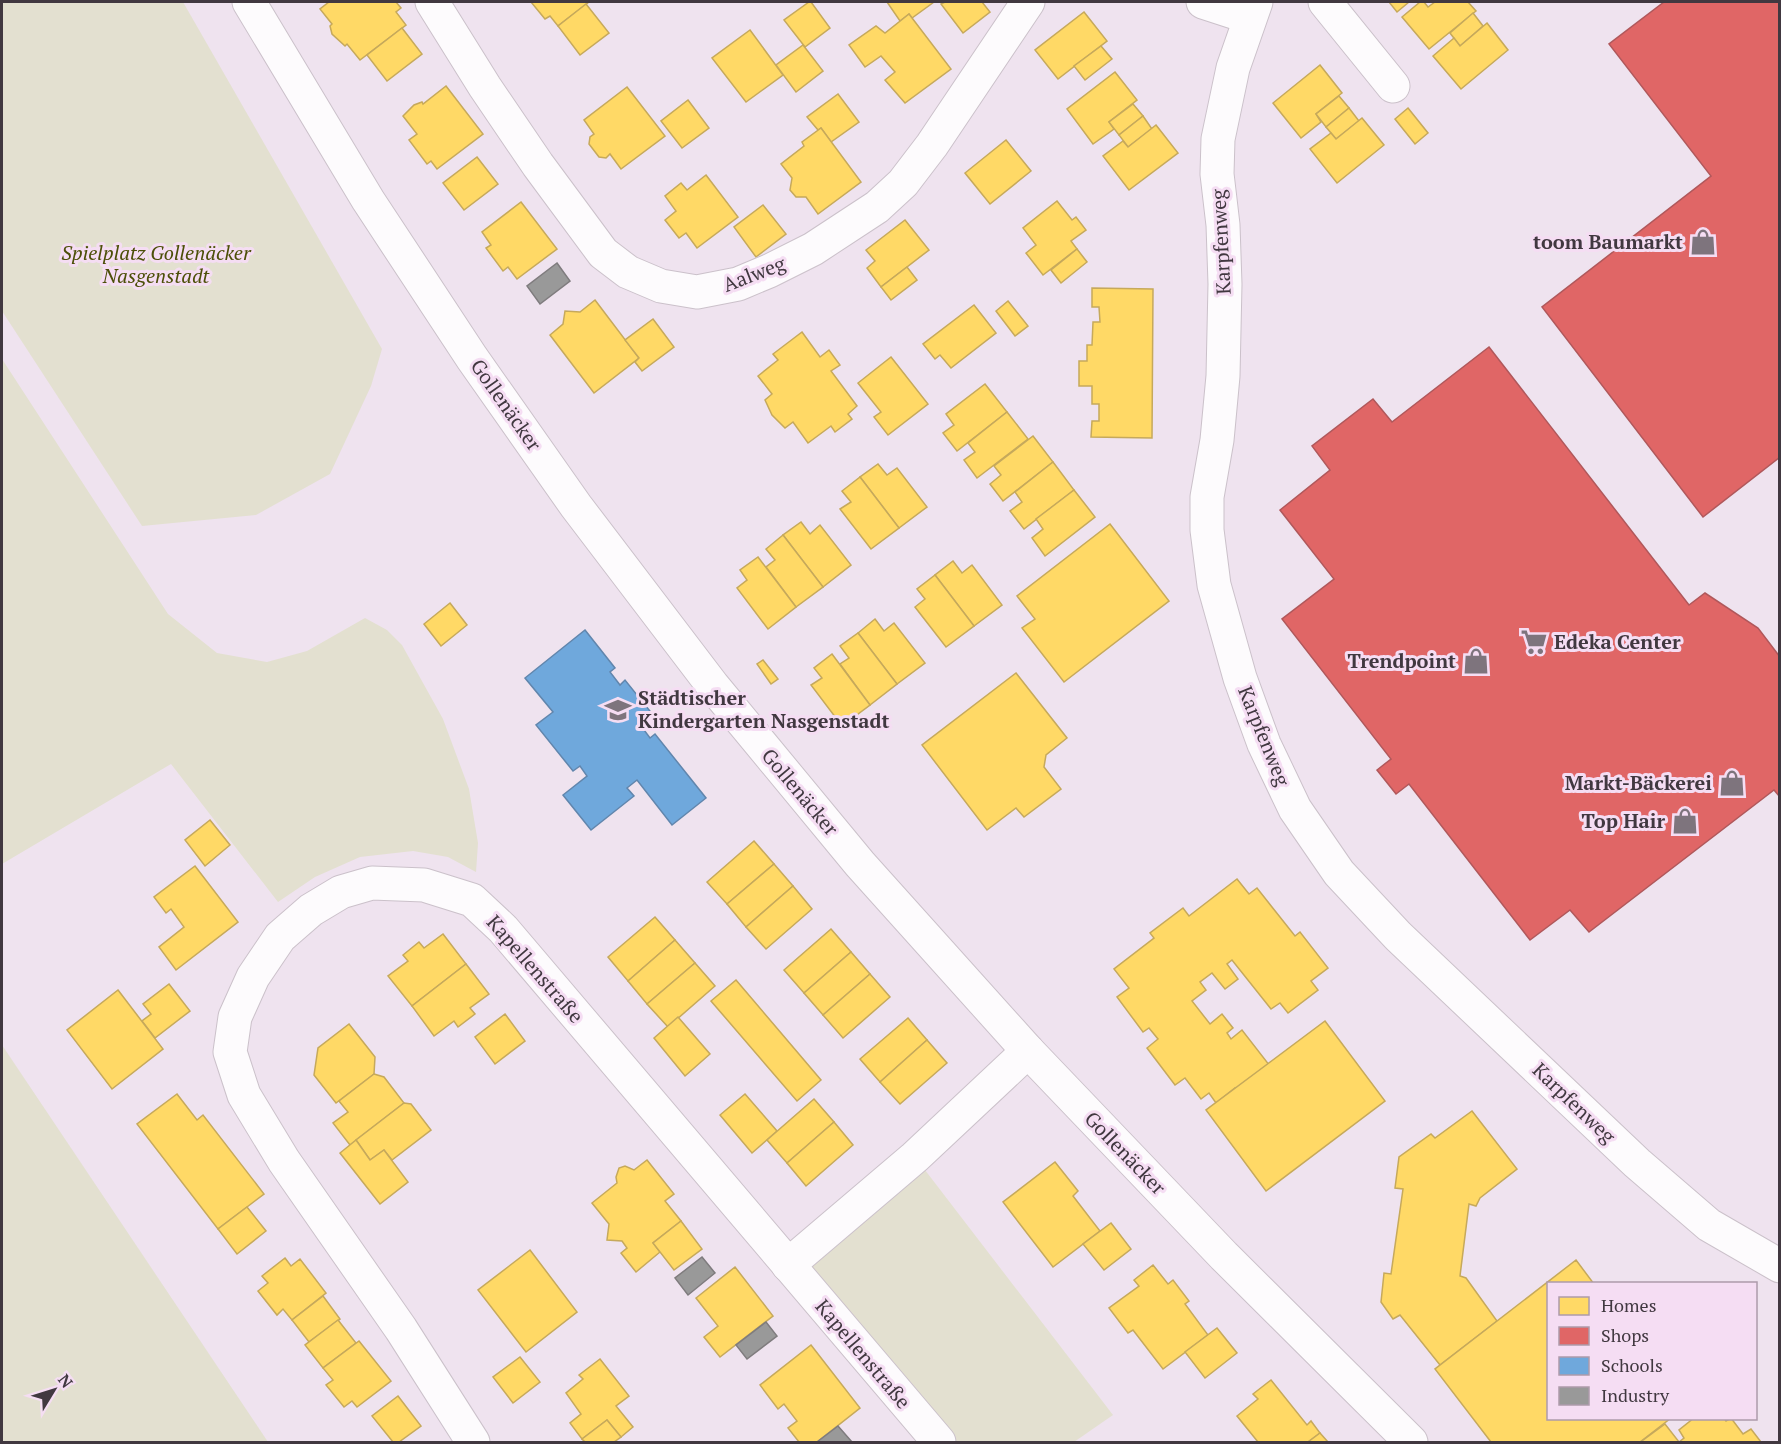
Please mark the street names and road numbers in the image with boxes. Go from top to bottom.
street label: Karpfenweg [1204,188,1237,295]
street label: Aalweg [719,249,789,298]
street label: Gollenäcker [465,354,548,456]
street label: Karpfenweg [1232,682,1297,790]
street label: Gollenäcker [756,742,845,841]
street label: Kapellenstraße [481,909,590,1028]
street label: Karpfenweg [1527,1056,1622,1149]
street label: Gollenäcker [1079,1105,1172,1200]
street label: Kapellenstraße [810,1293,917,1414]

